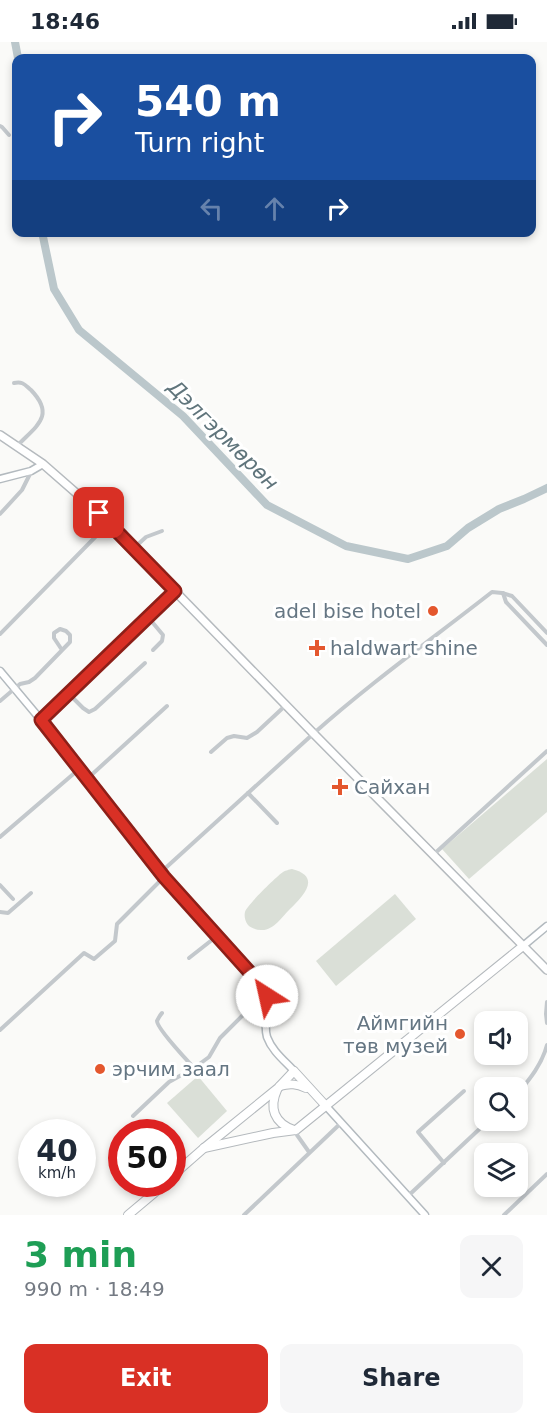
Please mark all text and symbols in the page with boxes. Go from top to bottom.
text: 18:46 [30,9,100,34]
text: 540 m [135,77,281,126]
icon: right [36,78,114,156]
text: Turn right [135,127,264,158]
icon: left [195,192,228,225]
icon: ahead [258,192,291,225]
icon: right [321,192,354,225]
water label: Дэлгэрмөрөн [162,374,283,495]
pin [73,487,124,538]
icon: arrive [82,496,115,529]
place label: adel bise hotel [274,599,421,623]
marker: adel bise hotel [426,604,440,618]
place label: haldwart shine [330,636,478,660]
marker: haldwart shine [308,639,326,657]
place label: Сайхан [354,775,430,799]
marker: Сайхан [331,778,349,796]
position arrow [235,964,299,1028]
place label: Аймгийн төв музей [343,1011,448,1058]
map controls [474,1011,528,1197]
button: sound [474,1011,528,1065]
marker: Аймгийн төв музей [453,1027,467,1041]
place label: эрчим заал [112,1057,230,1081]
marker: эрчим заал [93,1062,107,1076]
button: search [474,1077,528,1131]
speed limit sign: 50 [108,1119,186,1197]
text: 40 [36,1133,78,1168]
button: layers [474,1143,528,1197]
text: km/h [38,1164,76,1182]
text: 3 min [24,1234,137,1275]
button: close [460,1235,523,1298]
text: 990 m · 18:49 [24,1277,165,1301]
button: Exit [24,1344,268,1413]
button: Share [280,1344,523,1413]

